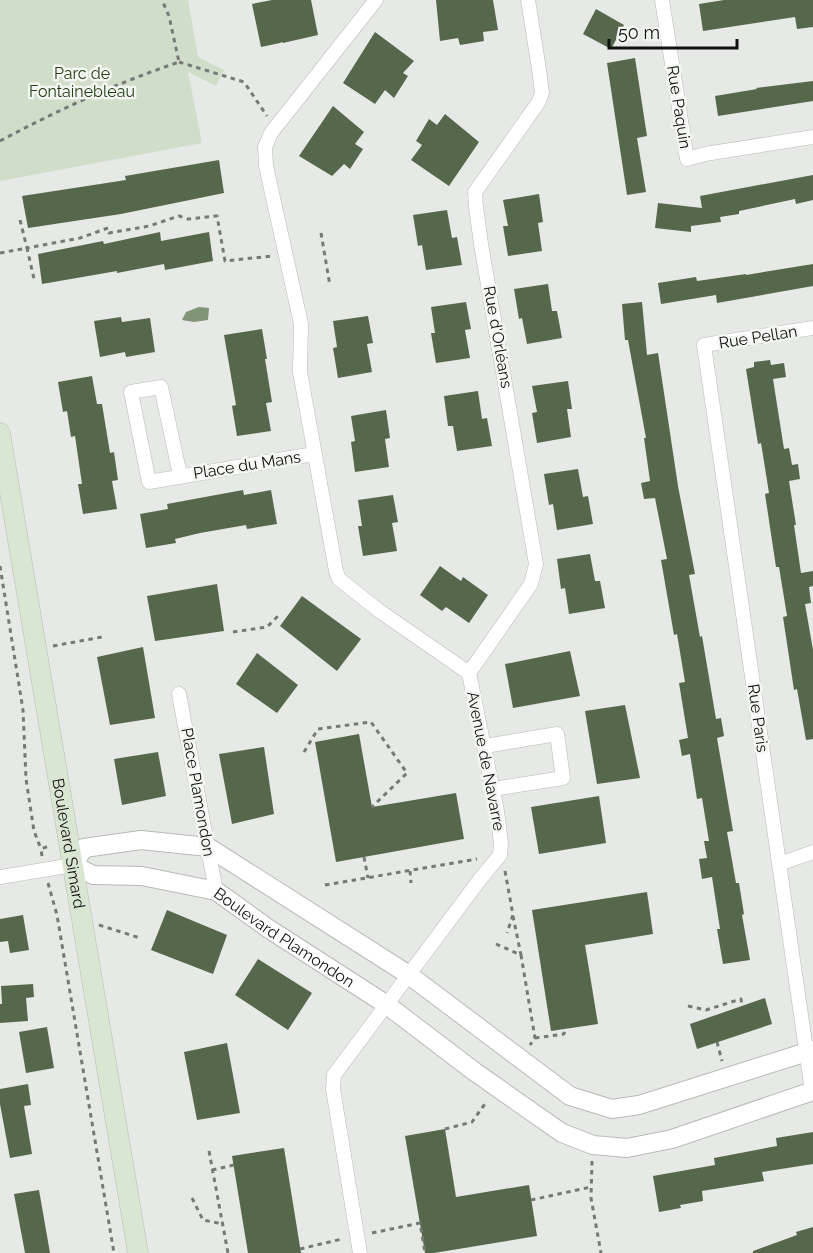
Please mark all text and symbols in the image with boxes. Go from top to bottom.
scale bar [609,12,736,50]
text: 50 m [618,22,660,43]
park label: Parc de Fontainebleau [29,64,135,101]
street label: Rue Paquin [663,64,695,150]
street label: Rue d'Orléans [480,284,516,390]
street label: Rue Pellan [717,321,799,353]
street label: Place du Mans [192,447,302,483]
street label: Rue Paris [744,683,772,754]
street label: Avenue de Navarre [463,690,509,832]
street label: Place Plamondon [177,726,219,858]
street label: Boulevard Simard [49,777,89,910]
street label: Boulevard Plamondon [210,883,358,991]

